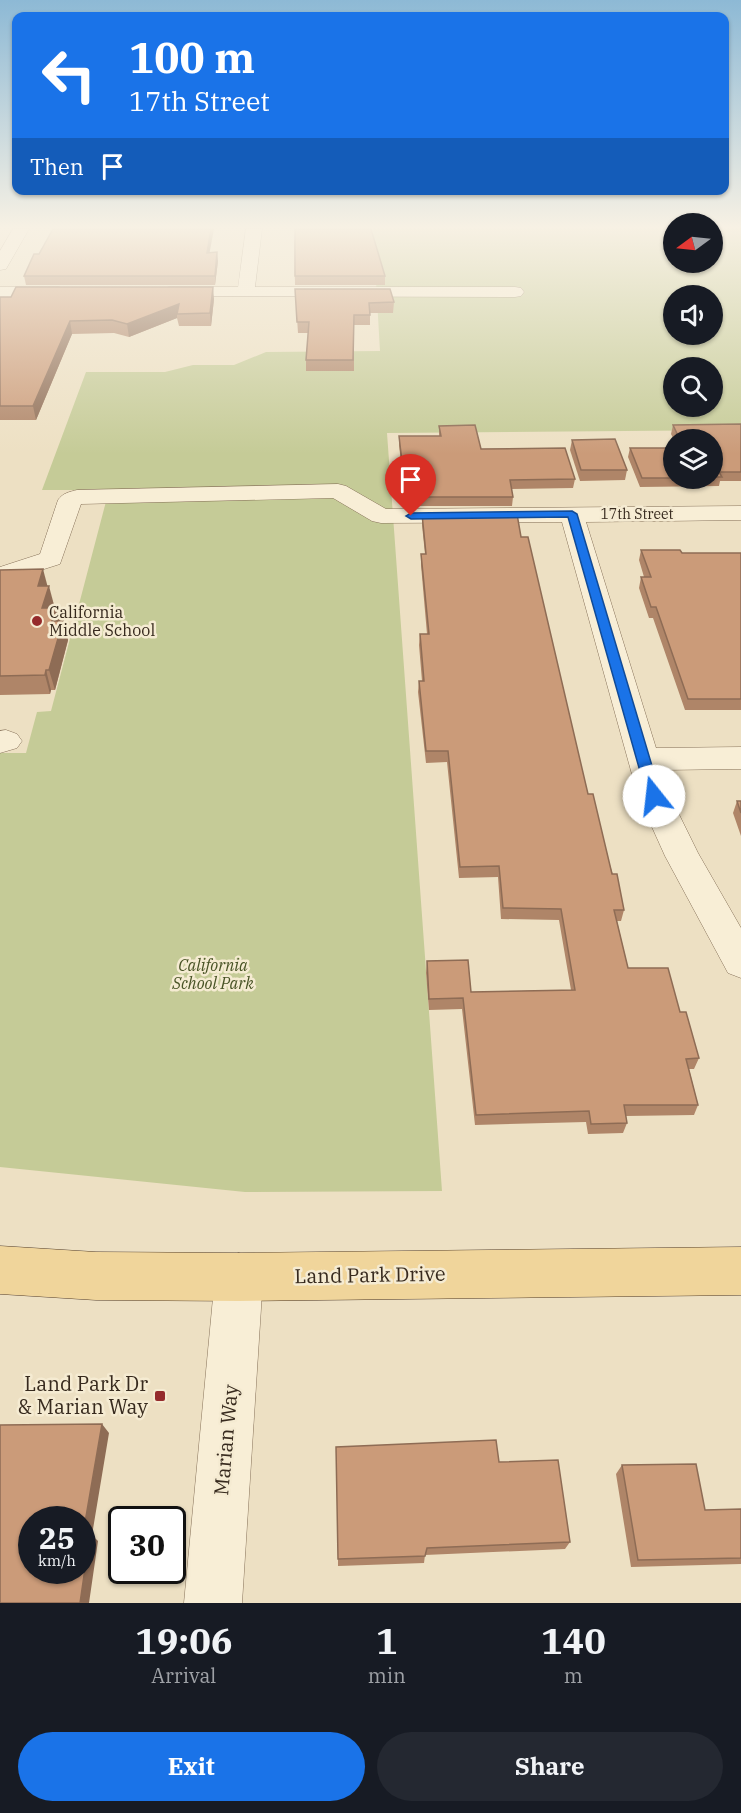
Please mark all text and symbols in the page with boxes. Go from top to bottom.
text: 100 m [129,30,255,85]
icon: left [30,36,108,114]
text: 17th Street [129,83,270,118]
icon: arrive [96,150,129,183]
text: Then [30,152,84,181]
north arrow [663,213,723,273]
map controls [663,213,723,489]
button: sound [663,285,723,345]
button: search [663,357,723,417]
button: layers [663,429,723,489]
pin [385,454,436,516]
icon: arrive [394,463,427,496]
street label: 17th Street [600,505,674,523]
place label: California Middle School [49,602,155,640]
marker: California Middle School [30,614,44,628]
position arrow [622,764,686,828]
park label: California School Park [171,955,254,993]
street label: Land Park Drive [294,1260,446,1289]
place label: Land Park Dr & Marian Way [18,1370,148,1420]
street label: Marian Way [207,1383,244,1497]
marker: Land Park Dr & Marian Way [153,1389,167,1403]
speed limit sign: 30 [108,1506,186,1584]
text: 25 [39,1518,75,1557]
text: km/h [38,1551,76,1570]
text: 19:06 [135,1617,232,1664]
text: 1 [376,1617,398,1664]
text: 140 [541,1617,606,1664]
text: Arrival [151,1662,216,1689]
text: min [368,1662,406,1689]
text: m [564,1662,583,1689]
button: Exit [18,1732,365,1801]
button: Share [377,1732,723,1801]

